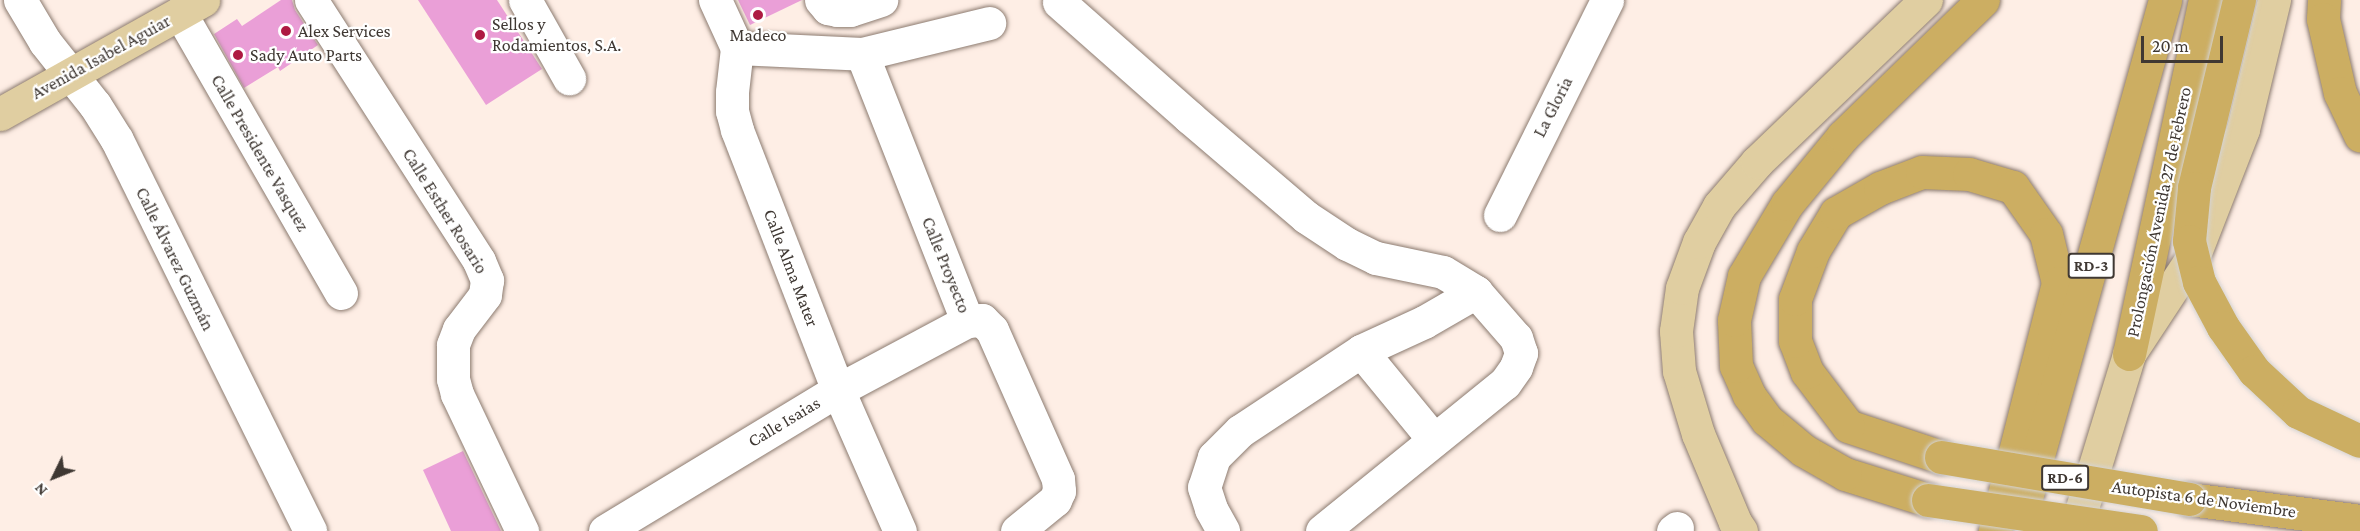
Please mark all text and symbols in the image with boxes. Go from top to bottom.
marker: Madeco [751,8,765,22]
street label: Avenida Isabel Aguiar [28,10,174,104]
place label: Sellos y Rodamientos, S.A. [492,14,621,57]
place label: Alex Services [298,20,391,42]
marker: Alex Services [279,24,293,38]
place label: Madeco [730,24,786,46]
scale bar [2144,24,2226,62]
marker: Sellos y Rodamientos, S.A. [473,28,487,42]
text: 20 m [2152,36,2189,56]
place label: Sady Auto Parts [250,44,362,66]
marker: Sady Auto Parts [231,48,245,62]
street label: Calle Presidente Vasquez [206,71,314,235]
street label: La Gloria [1529,73,1577,141]
street label: Prolongación Avenida 27 de Febrero [2122,85,2196,339]
street label: Calle Esther Rosario [398,144,492,278]
street label: Calle Álvarez Guzmán [131,184,219,334]
street label: Calle Alma Mater [759,206,823,330]
street label: Calle Proyecto [917,214,975,316]
road number: RD-3 [2067,253,2115,279]
street label: Calle Isaias [744,392,824,452]
north arrow [24,447,84,507]
road number: RD-6 [2041,465,2089,491]
street label: Autopista 6 de Noviembre [2111,475,2297,523]
text: N [31,480,50,499]

